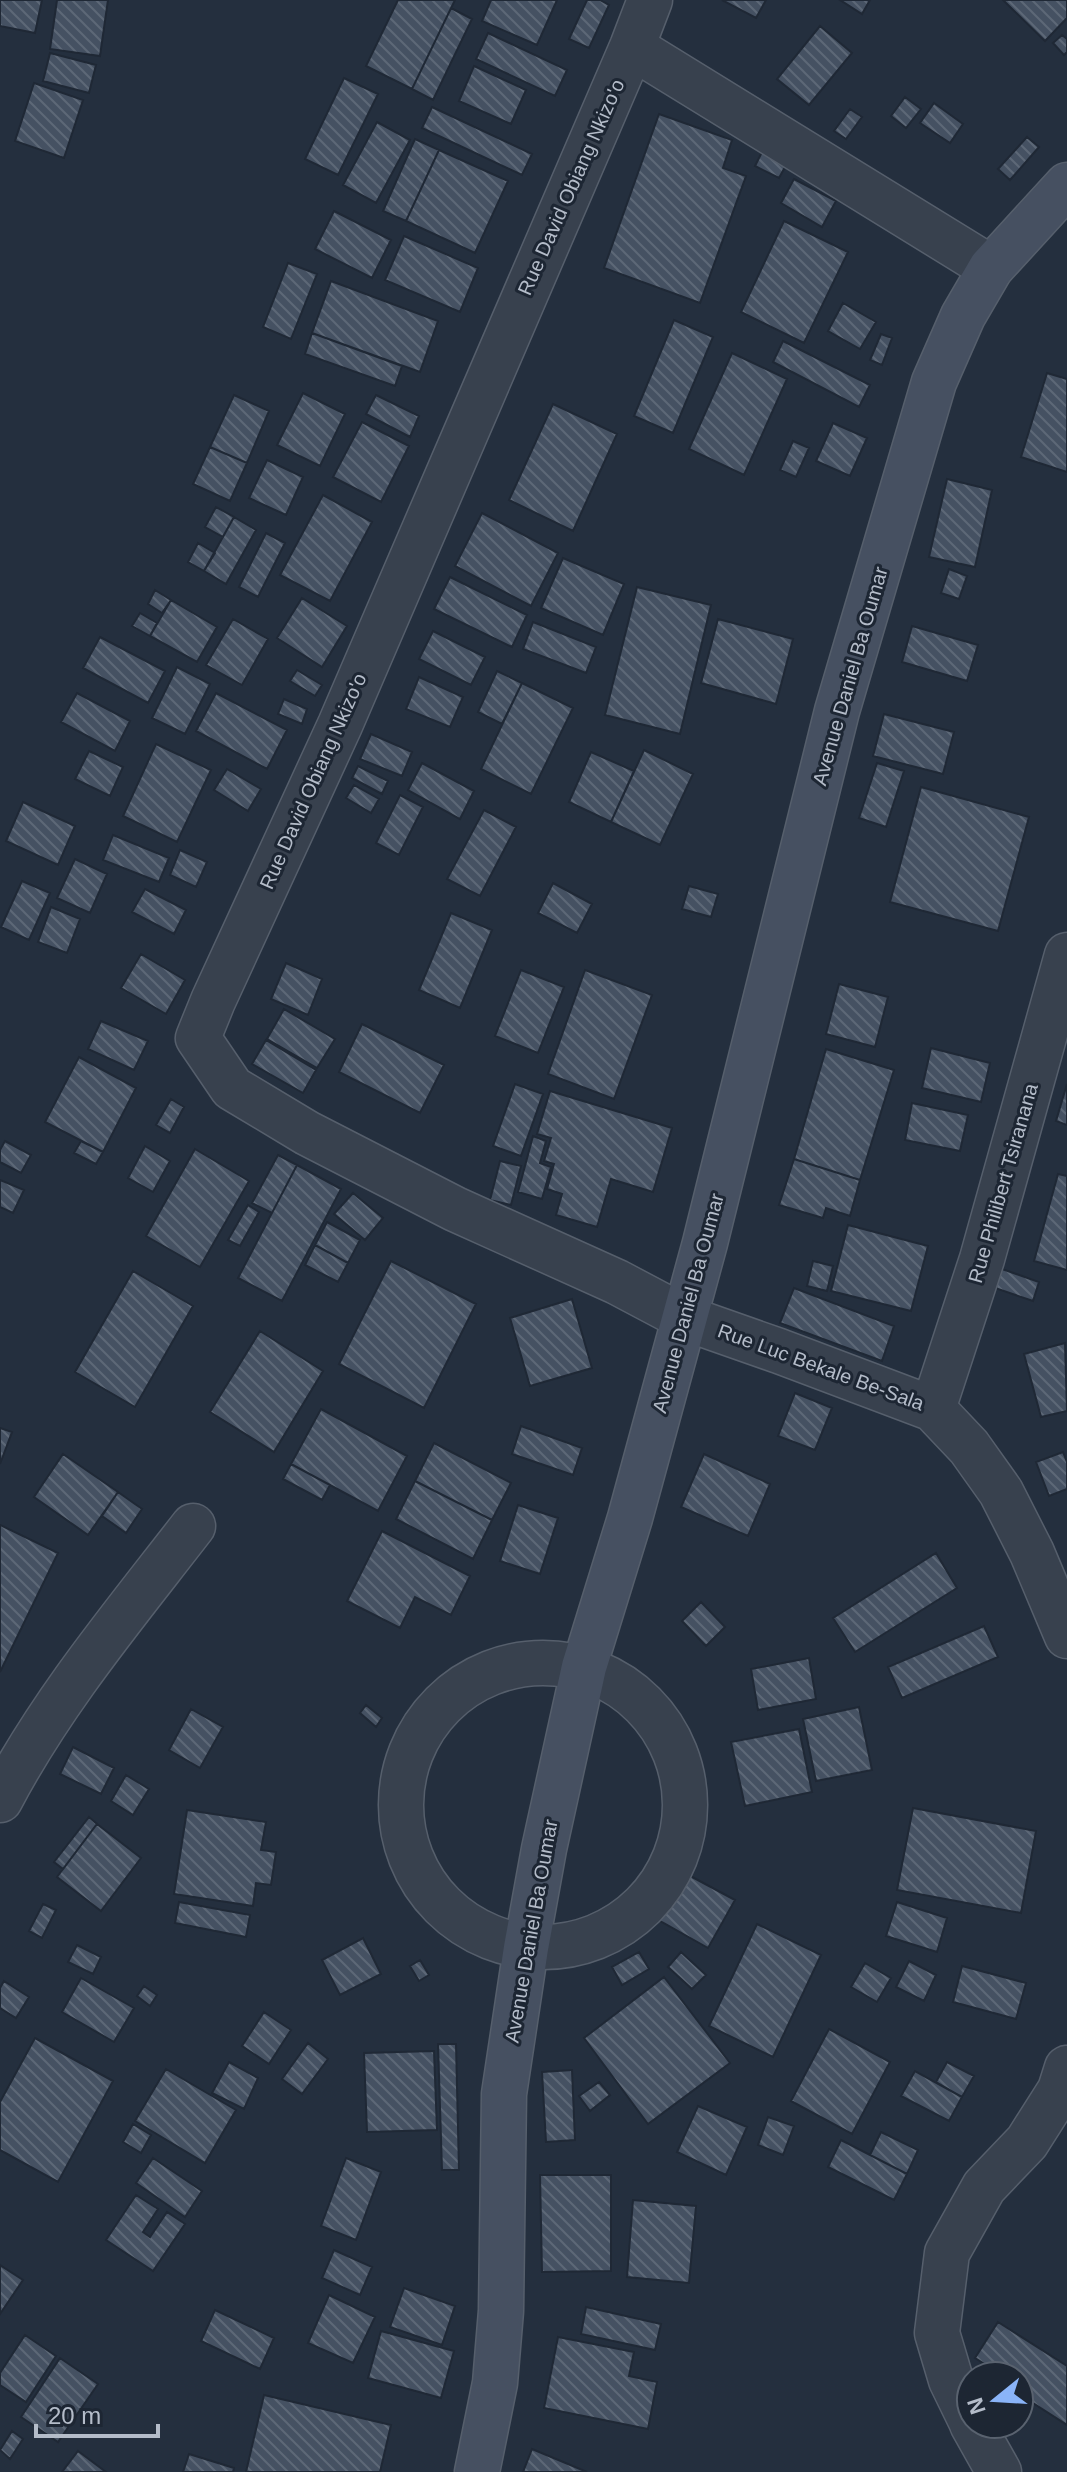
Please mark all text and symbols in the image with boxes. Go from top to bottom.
street label: Rue David Obiang Nkizo'o [513,76,629,298]
street label: Avenue Daniel Ba Oumar [808,564,892,788]
street label: Rue David Obiang Nkizo'o [255,670,371,892]
street label: Rue Philibert Tsiranana [964,1080,1042,1285]
street label: Avenue Daniel Ba Oumar [648,1190,728,1415]
street label: Rue Luc Bekale Be-Sala [715,1319,928,1415]
street label: Avenue Daniel Ba Oumar [501,1817,562,2044]
north arrow [955,2360,1035,2440]
scale bar [36,2388,158,2438]
text: N [962,2395,991,2417]
text: 20 m [48,2402,101,2429]

